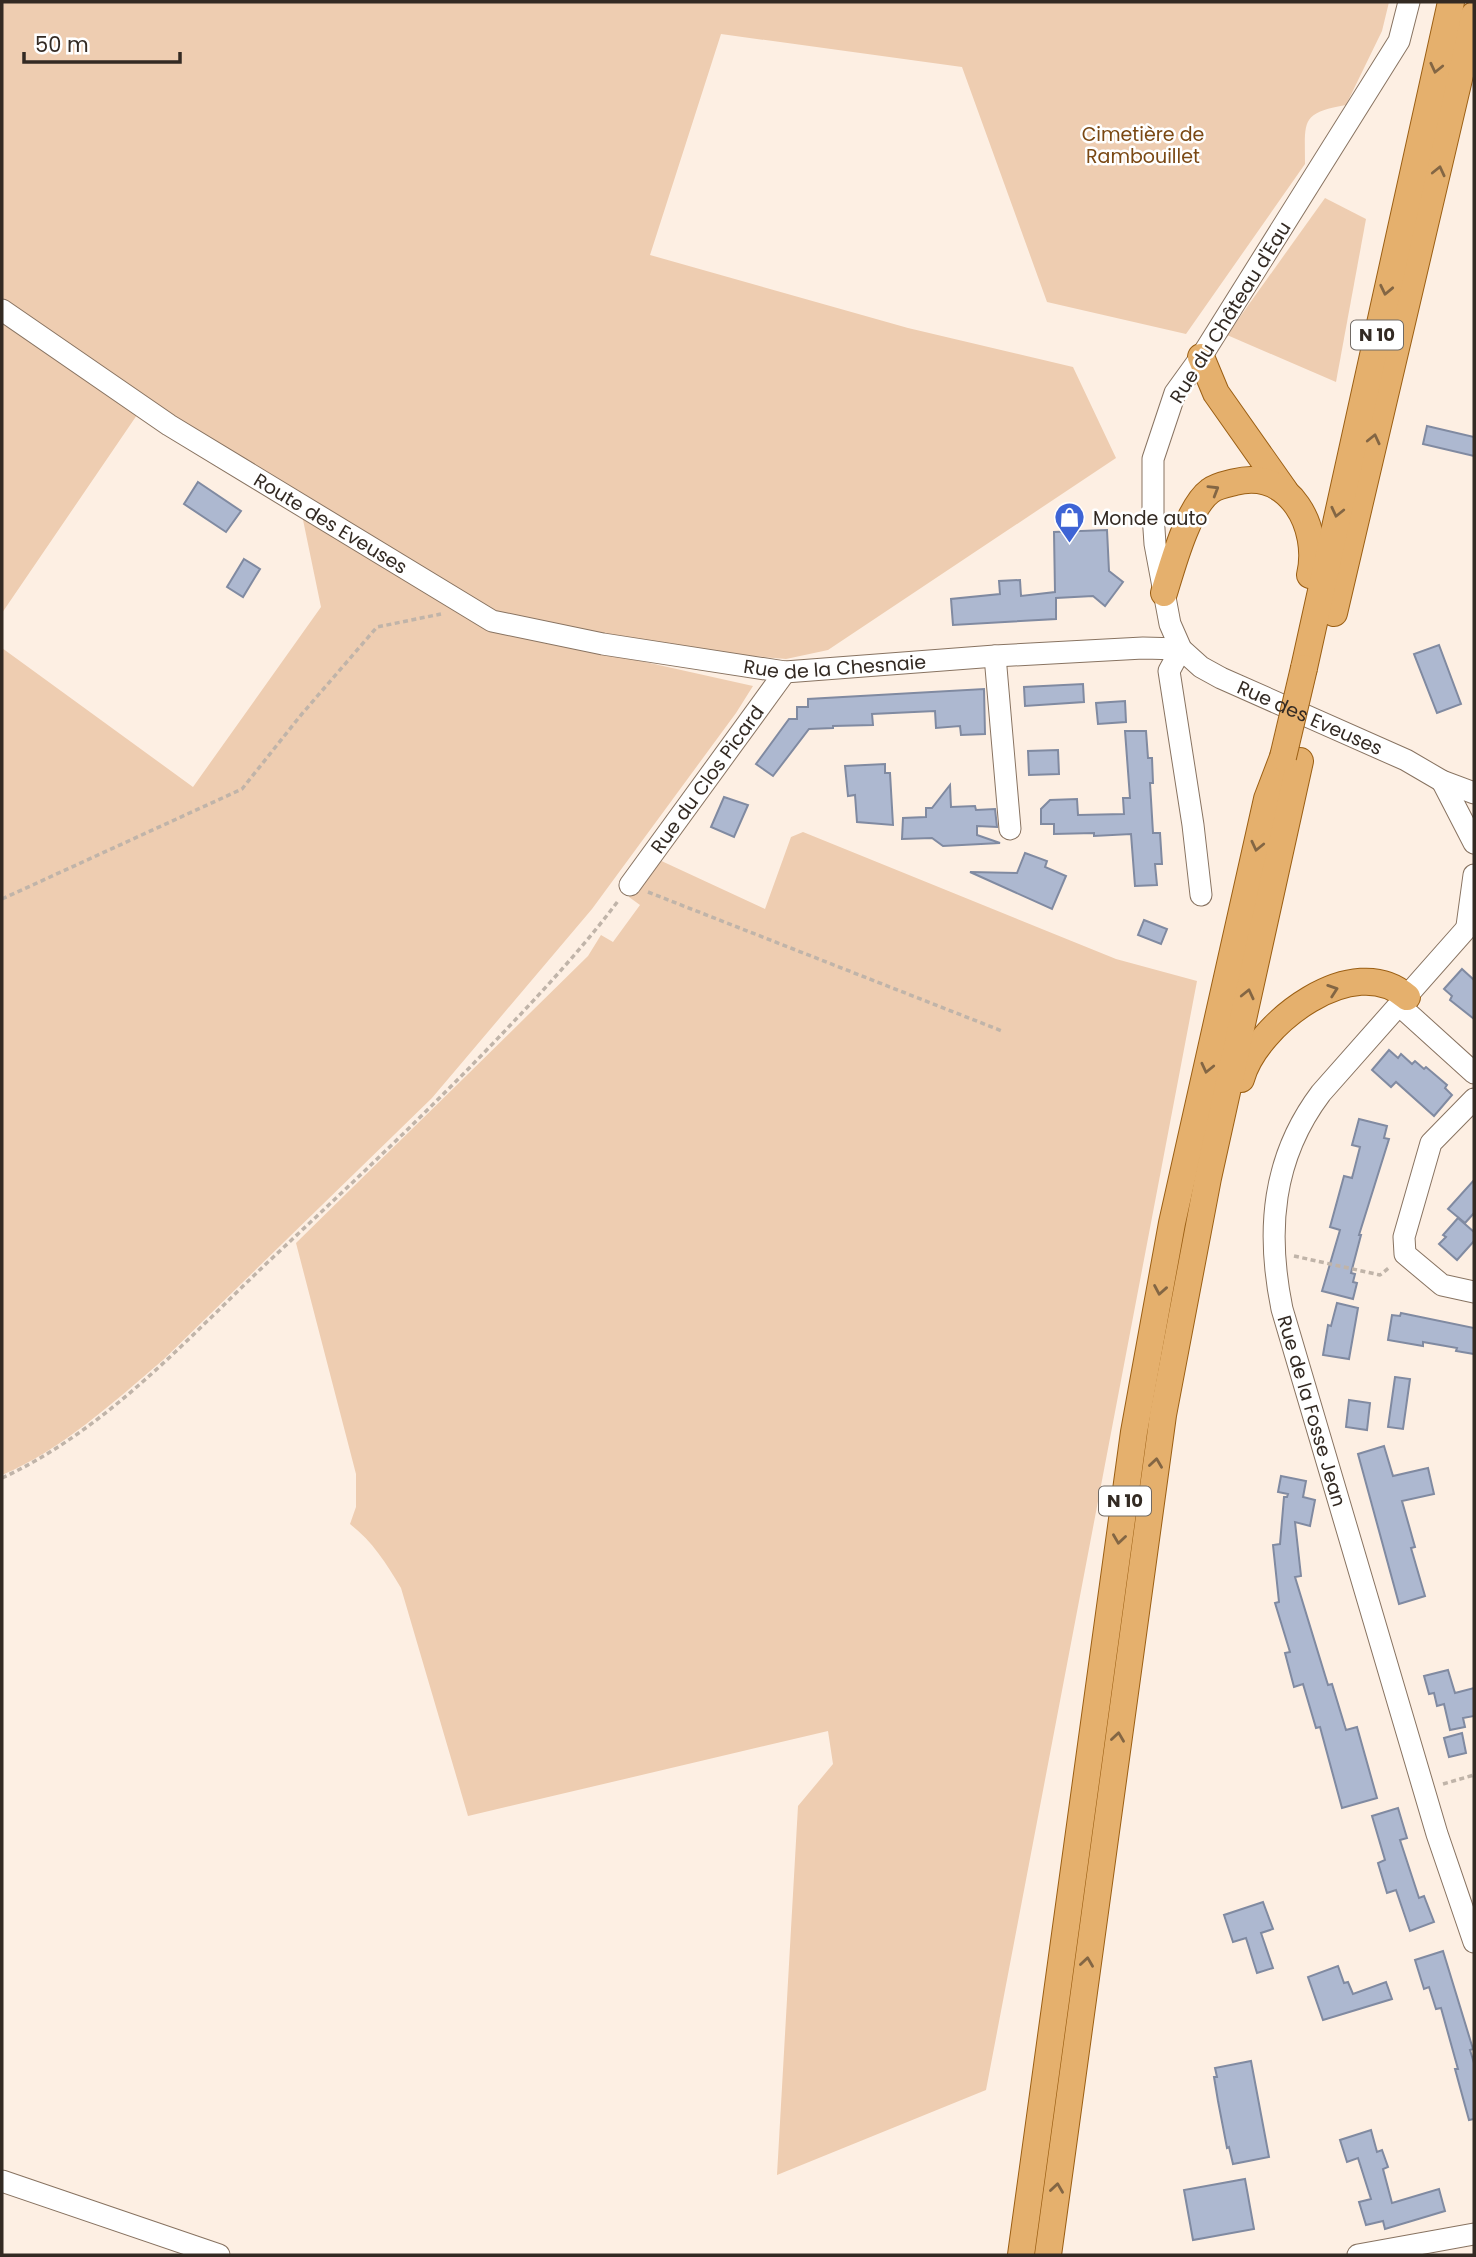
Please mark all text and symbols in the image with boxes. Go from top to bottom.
scale bar [24,21,180,65]
text: 50 m [35,30,89,59]
one-way arrow [1430,62,1444,74]
park label: Cimetière de Rambouillet [1082,121,1204,170]
one-way arrow [1431,165,1445,177]
street label: Rue du Château d'Eau [1163,216,1297,408]
one-way arrow [1380,284,1395,296]
road number: N 10 [1351,320,1403,349]
one-way arrow [1365,433,1380,445]
street label: Route des Eveuses [249,467,412,581]
one-way arrow [1207,486,1220,499]
shop icon: Monde auto [1053,501,1087,545]
place label: Monde auto [1093,505,1207,532]
one-way arrow [1331,506,1346,518]
street label: Rue de la Chesnaie [742,648,927,686]
street label: Rue des Eveuses [1233,674,1387,762]
street label: Rue du Clos Picard [644,700,771,859]
one-way arrow [1250,840,1265,852]
one-way arrow [1326,984,1338,998]
one-way arrow [1240,988,1255,1000]
one-way arrow [1200,1062,1215,1074]
one-way arrow [1153,1284,1168,1296]
street label: Rue de la Fosse Jean [1271,1312,1353,1510]
one-way arrow [1149,1457,1164,1469]
road number: N 10 [1099,1486,1151,1516]
one-way arrow [1112,1533,1127,1545]
one-way arrow [1110,1731,1125,1743]
one-way arrow [1079,1956,1094,1968]
one-way arrow [1049,2182,1064,2193]

